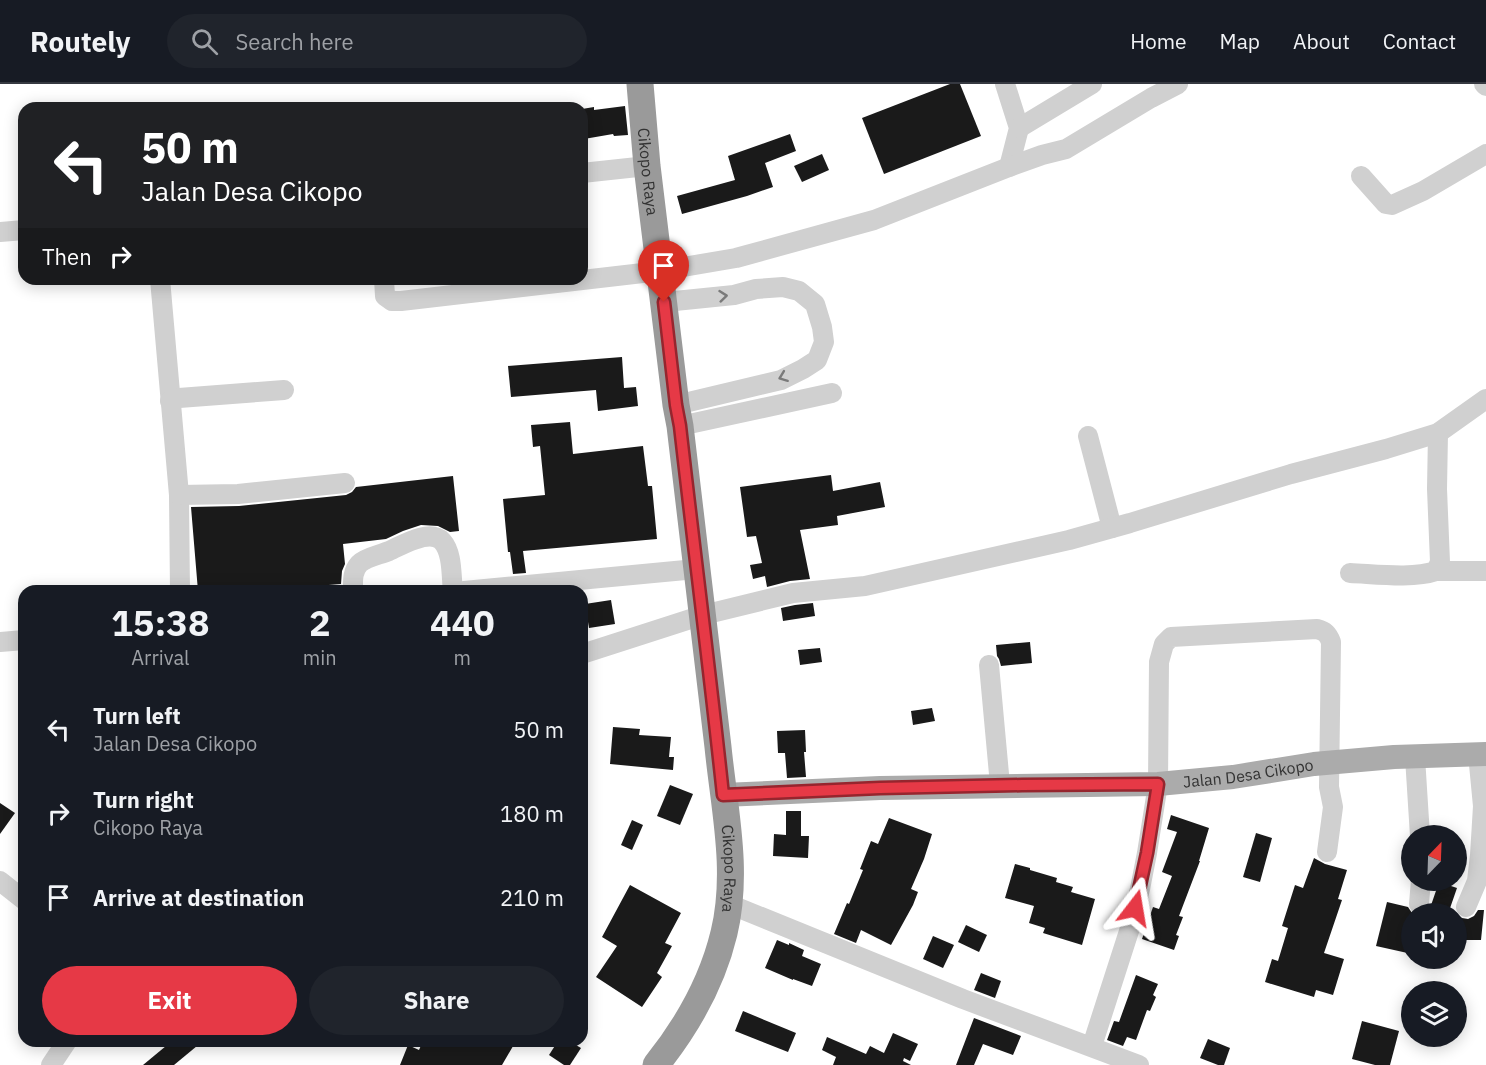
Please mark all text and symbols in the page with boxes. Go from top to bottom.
search box [167,14,587,68]
text: Routely [30,23,131,60]
icon: search [188,25,221,58]
text: Search here [236,27,354,56]
text: Home [1130,27,1187,55]
text: Map [1220,27,1260,55]
text: About [1293,27,1350,55]
text: Contact [1383,27,1456,55]
text: 50 m [141,120,239,175]
icon: left [42,126,120,204]
street label: Cikopo Raya [634,127,663,217]
text: Jalan Desa Cikopo [141,173,363,208]
icon: right [104,240,137,273]
pin [638,240,689,302]
text: Then [42,242,92,271]
icon: arrive [647,249,680,282]
one-way arrow [718,290,727,303]
one-way arrow [779,370,789,383]
text: 15:38 [111,599,210,646]
text: 2 [309,599,331,646]
text: 440 [430,599,495,646]
text: Arrival [131,644,190,671]
text: min [303,644,337,671]
text: m [454,644,471,671]
text: Turn left [93,701,181,730]
icon: left [42,713,75,746]
text: 50 m [513,715,564,744]
text: Jalan Desa Cikopo [93,730,257,757]
street label: Jalan Desa Cikopo [1182,754,1315,792]
text: Turn right [93,785,194,814]
icon: right [42,797,75,830]
text: 180 m [500,799,564,828]
text: Cikopo Raya [93,814,203,841]
street label: Cikopo Raya [718,824,740,914]
north arrow [1401,825,1467,891]
map controls [1401,825,1467,1047]
position arrow [1103,876,1167,940]
icon: arrive [42,881,75,914]
text: Arrive at destination [93,883,304,912]
text: 210 m [500,883,564,912]
button: sound [1401,903,1467,969]
button: Exit [42,966,297,1035]
button: Share [309,966,564,1035]
button: layers [1401,981,1467,1047]

